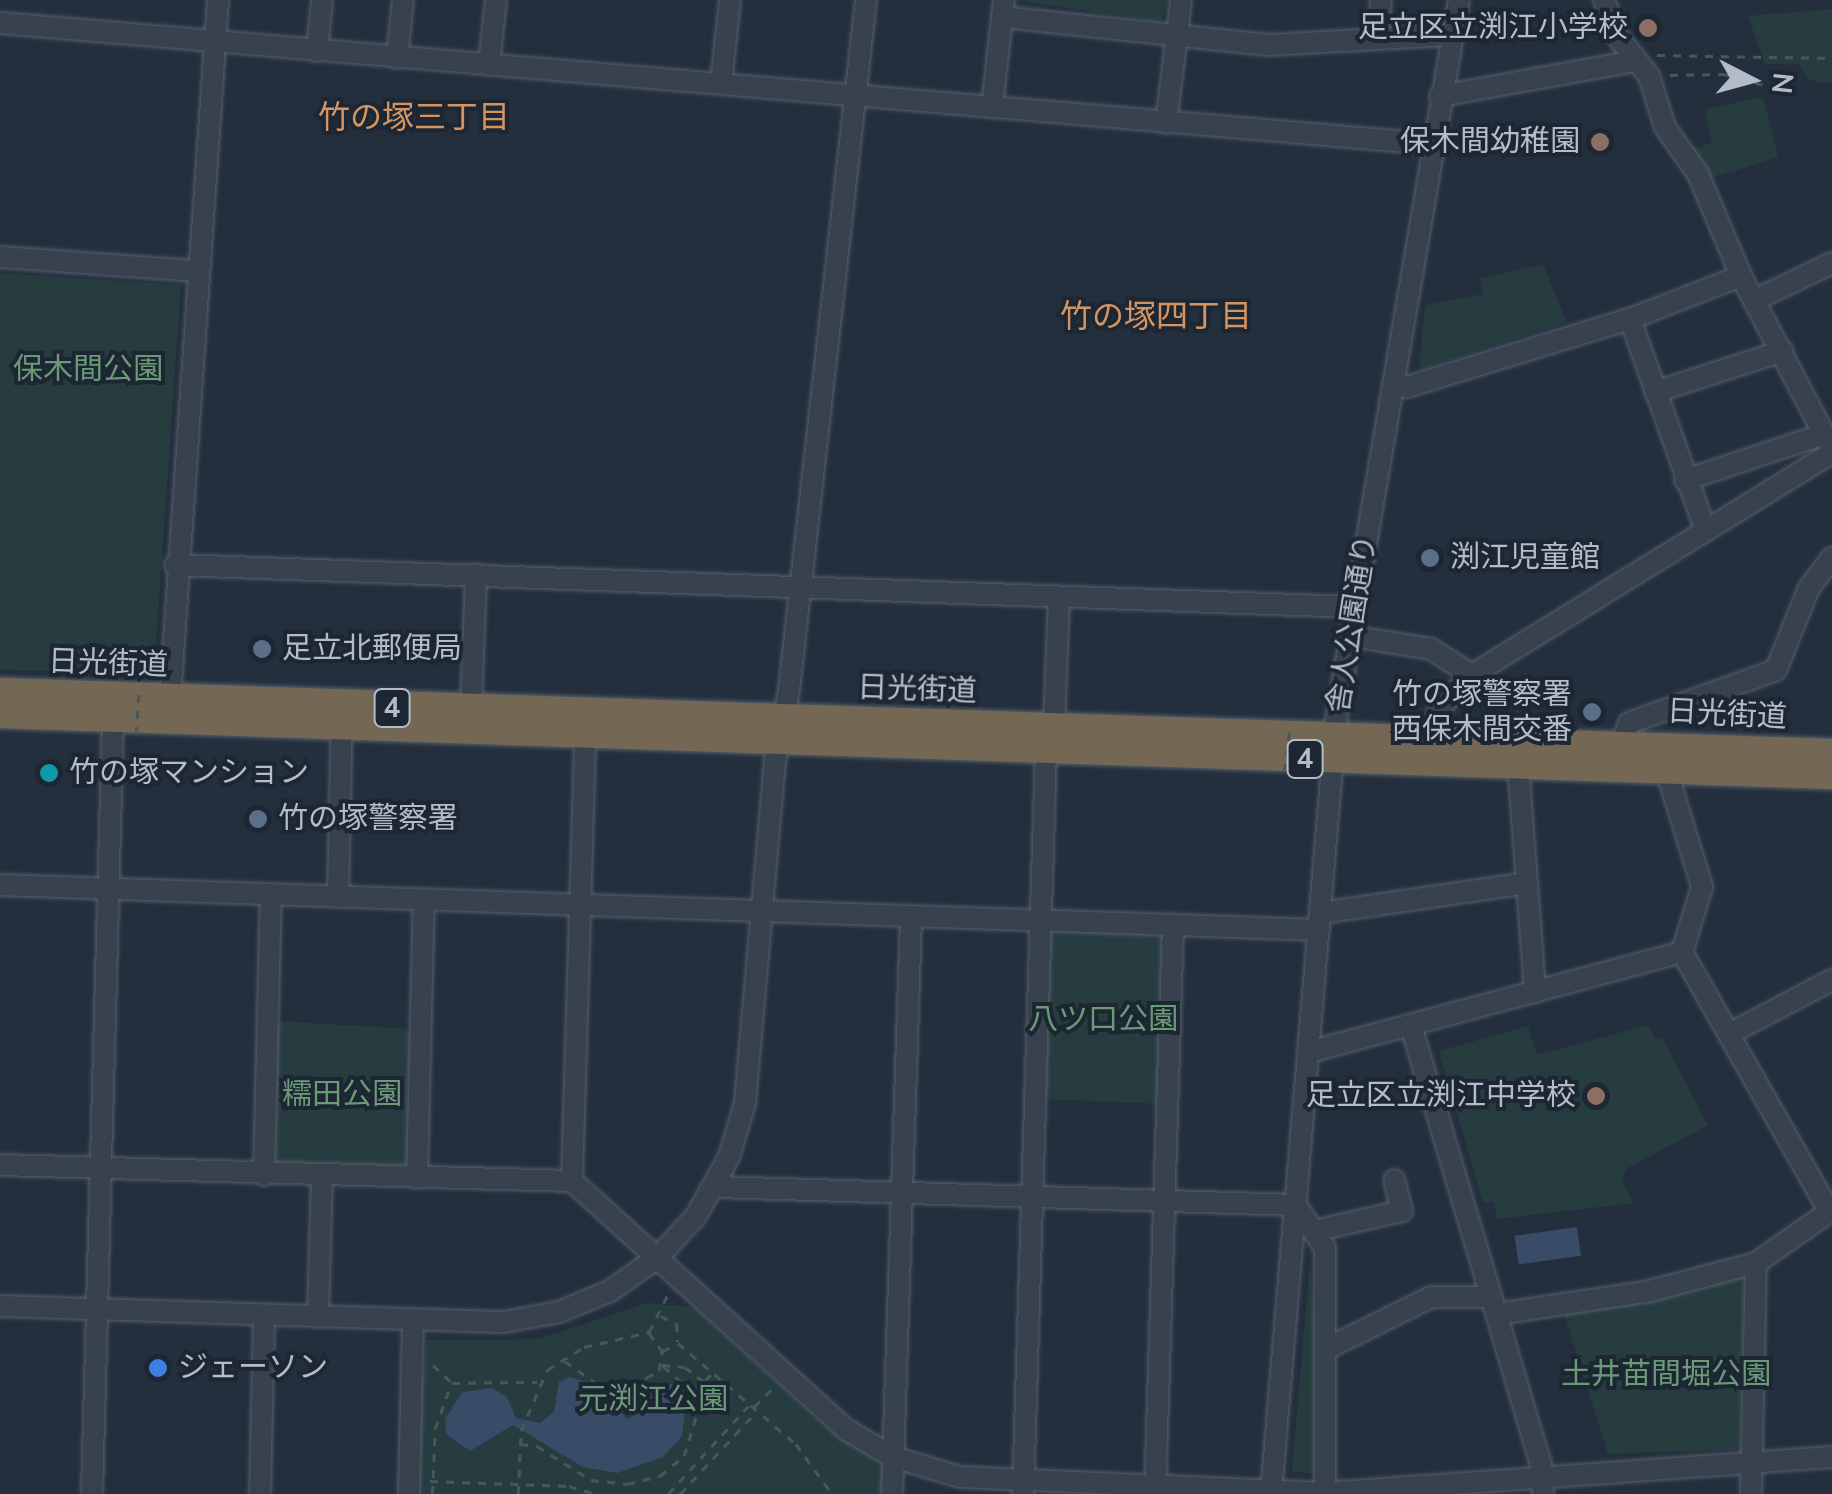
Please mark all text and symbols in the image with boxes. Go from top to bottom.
place label: 足立区立渕江小学校 [1358,10,1628,46]
marker: 足立区立渕江小学校 [1637,17,1659,39]
north arrow [1702,30,1802,130]
text: N [1762,71,1802,96]
district label: 竹の塚三丁目 [318,99,510,137]
place label: 保木間幼稚園 [1400,124,1580,160]
marker: 保木間幼稚園 [1589,131,1611,153]
district label: 竹の塚四丁目 [1060,298,1252,336]
park label: 保木間公園 [13,352,163,388]
street label: 舎人公園通り [1321,532,1385,716]
place label: 渕江児童館 [1450,540,1600,576]
marker: 渕江児童館 [1419,547,1441,569]
place label: 足立北郵便局 [282,631,462,667]
marker: 足立北郵便局 [251,638,273,660]
street label: 日光街道 [47,644,169,684]
street label: 日光街道 [856,670,978,710]
place label: 竹の塚警察署 西保木間交番 [1392,677,1572,748]
road number: 4 [372,685,412,731]
street label: 日光街道 [1666,694,1788,736]
marker: 竹の塚警察署 西保木間交番 [1581,701,1603,723]
road number: 4 [1285,736,1325,782]
place label: 竹の塚マンション [69,755,309,791]
marker: 竹の塚マンション [38,762,60,784]
place label: 竹の塚警察署 [278,801,458,837]
marker: 竹の塚警察署 [247,808,269,830]
park label: 八ツ口公園 [1028,1002,1178,1038]
park label: 糯田公園 [282,1077,402,1113]
place label: 足立区立渕江中学校 [1306,1078,1576,1114]
marker: 足立区立渕江中学校 [1585,1085,1607,1107]
place label: ジェーソン [178,1350,328,1386]
marker: ジェーソン [147,1357,169,1379]
park label: 土井苗間堀公園 [1561,1357,1771,1393]
park label: 元渕江公園 [578,1382,728,1418]

